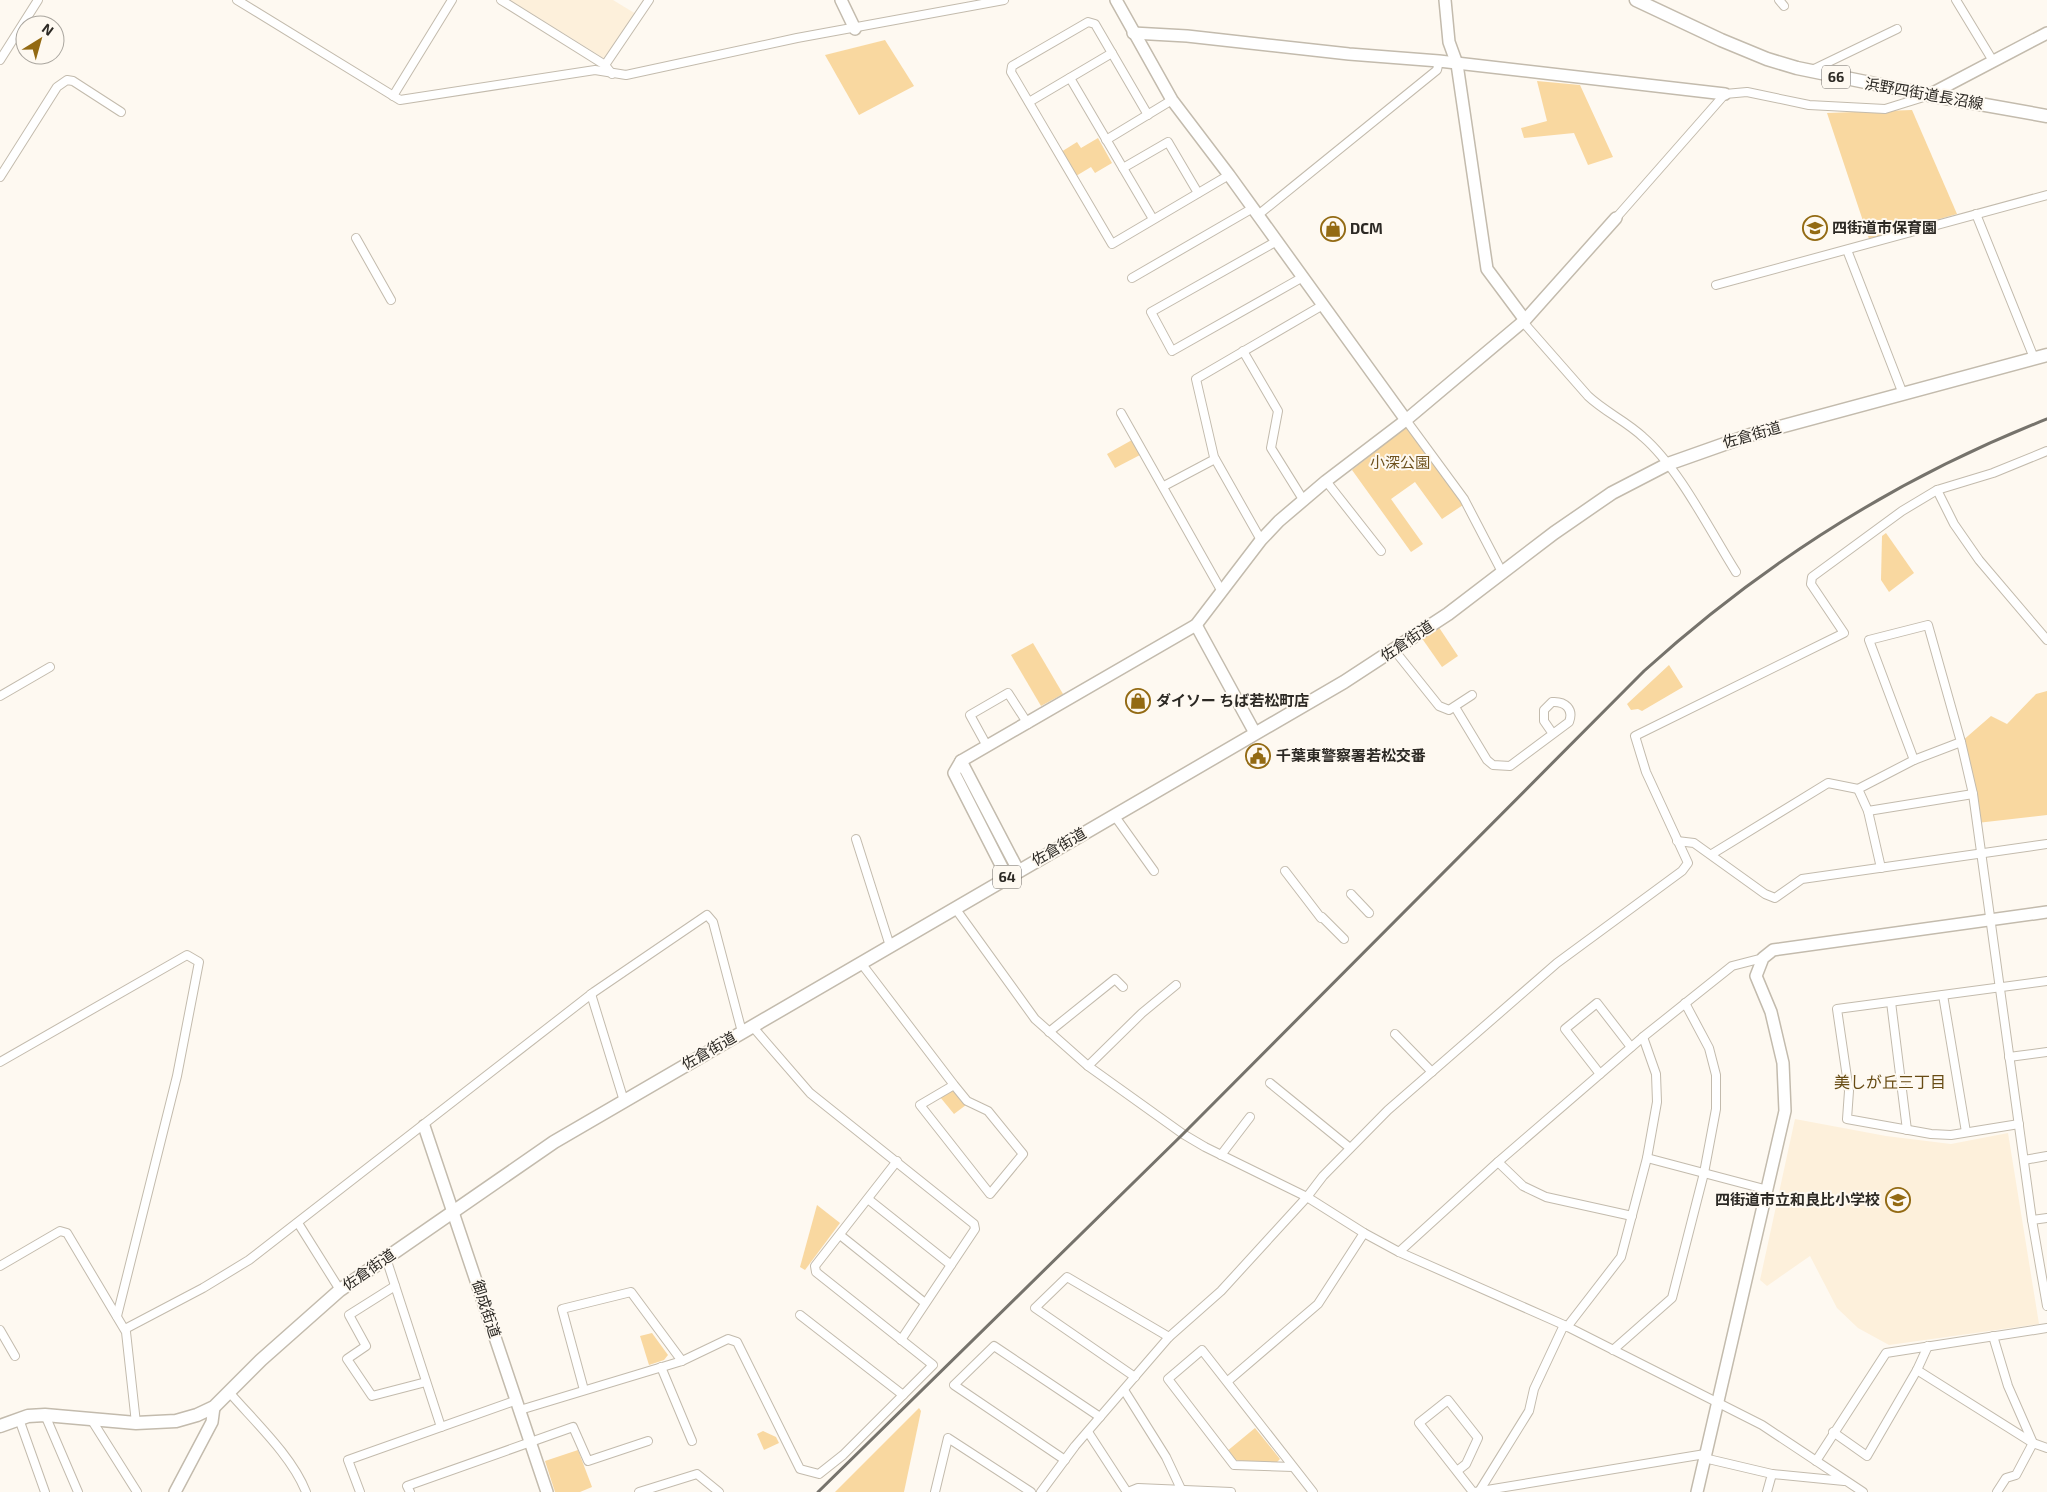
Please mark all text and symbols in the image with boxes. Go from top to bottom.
north arrow [15,15,65,65]
text: N [39,19,57,39]
road number: 66 [1822,66,1850,88]
street label: 浜野四街道長沼線 [1864,74,1985,112]
school or university icon: 四街道市保育園 [1802,215,1828,241]
shop icon: DCM [1320,216,1346,242]
place label: 四街道市保育園 [1832,218,1937,236]
place label: DCM [1350,219,1383,237]
street label: 佐倉街道 [1720,417,1783,451]
park label: 小深公園 [1370,453,1430,471]
street label: 佐倉街道 [1377,616,1436,664]
shop icon: ダイソー ちば若松町店 [1125,688,1151,714]
place label: ダイソー ちば若松町店 [1156,691,1309,709]
public building icon: 千葉東警察署若松交番 [1245,743,1271,769]
place label: 千葉東警察署若松交番 [1276,746,1426,764]
street label: 佐倉街道 [1028,823,1089,869]
road number: 64 [993,866,1021,889]
street label: 佐倉街道 [678,1027,739,1073]
district label: 美しが丘三丁目 [1834,1072,1946,1091]
school or university icon: 四街道市立和良比小学校 [1885,1187,1911,1213]
place label: 四街道市立和良比小学校 [1715,1190,1880,1208]
street label: 佐倉街道 [339,1245,398,1294]
street label: 御成街道 [469,1277,505,1340]

